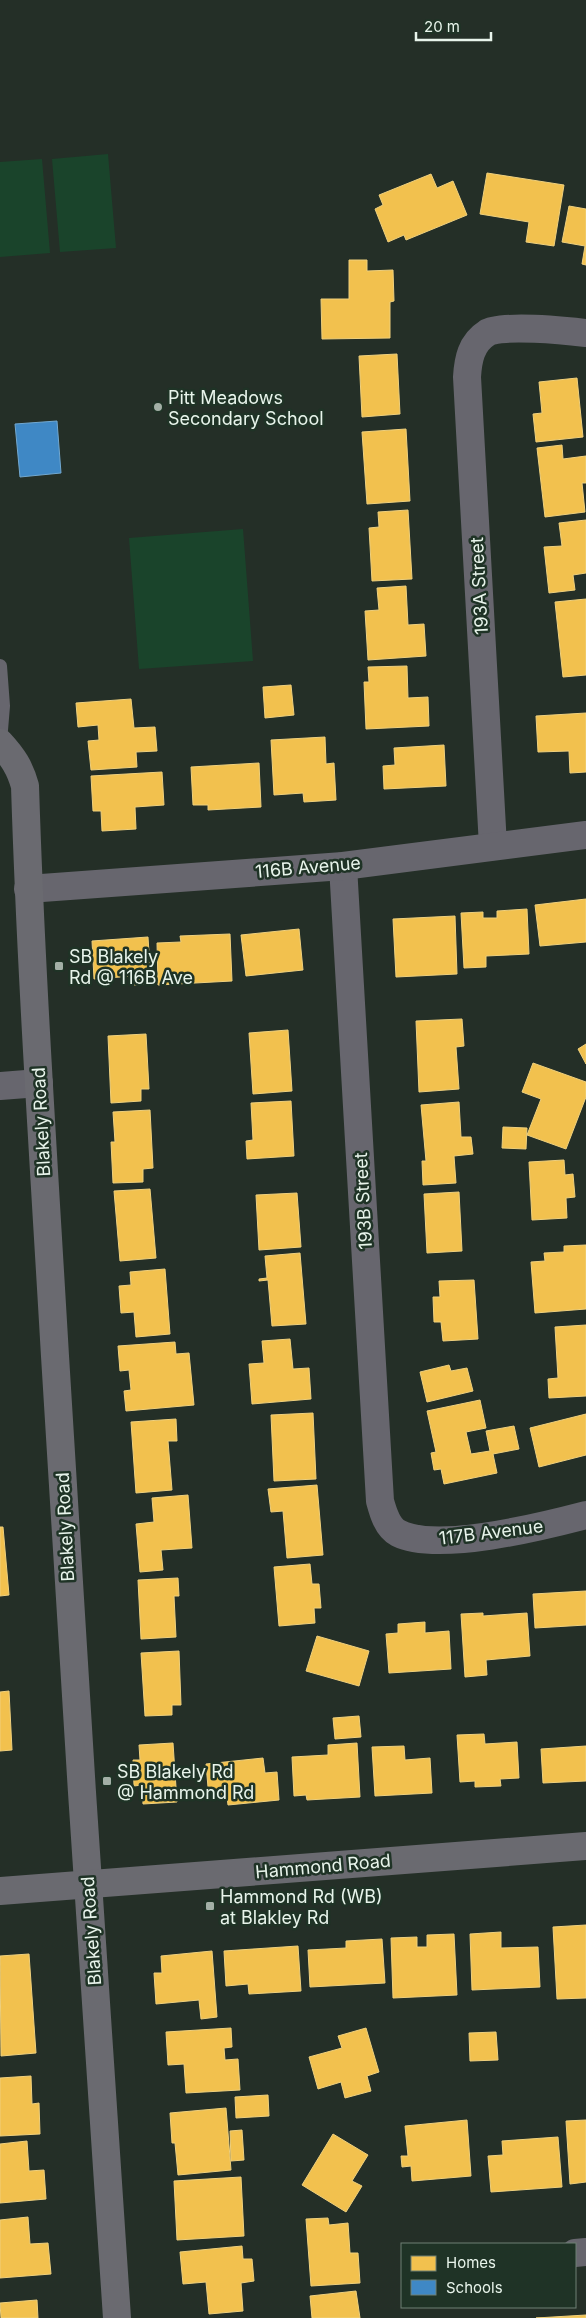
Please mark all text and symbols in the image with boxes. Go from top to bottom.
scale bar [416,10,491,42]
text: 20 m [424,17,460,36]
place label: Pitt Meadows Secondary School [168,387,324,429]
marker: Pitt Meadows Secondary School [152,401,164,413]
street label: 193A Street [466,536,492,635]
street label: 116B Avenue [254,852,362,882]
place label: SB Blakely Rd @ 116B Ave [69,946,193,988]
marker: SB Blakely Rd @ 116B Ave [53,960,65,972]
street label: Blakely Road [28,1067,54,1177]
street label: 193B Street [350,1152,376,1250]
street label: Blakely Road [52,1472,78,1582]
street label: 117B Avenue [438,1515,544,1549]
place label: SB Blakely Rd @ Hammond Rd [117,1761,254,1803]
marker: SB Blakely Rd @ Hammond Rd [101,1775,113,1787]
street label: Hammond Road [254,1850,392,1882]
street label: Blakely Road [77,1876,105,1986]
place label: Hammond Rd (WB) at Blakley Rd [220,1886,383,1928]
marker: Hammond Rd (WB) at Blakley Rd [204,1900,216,1912]
legend [401,2243,576,2308]
text: Homes [446,2253,496,2272]
text: Schools [446,2278,503,2297]

